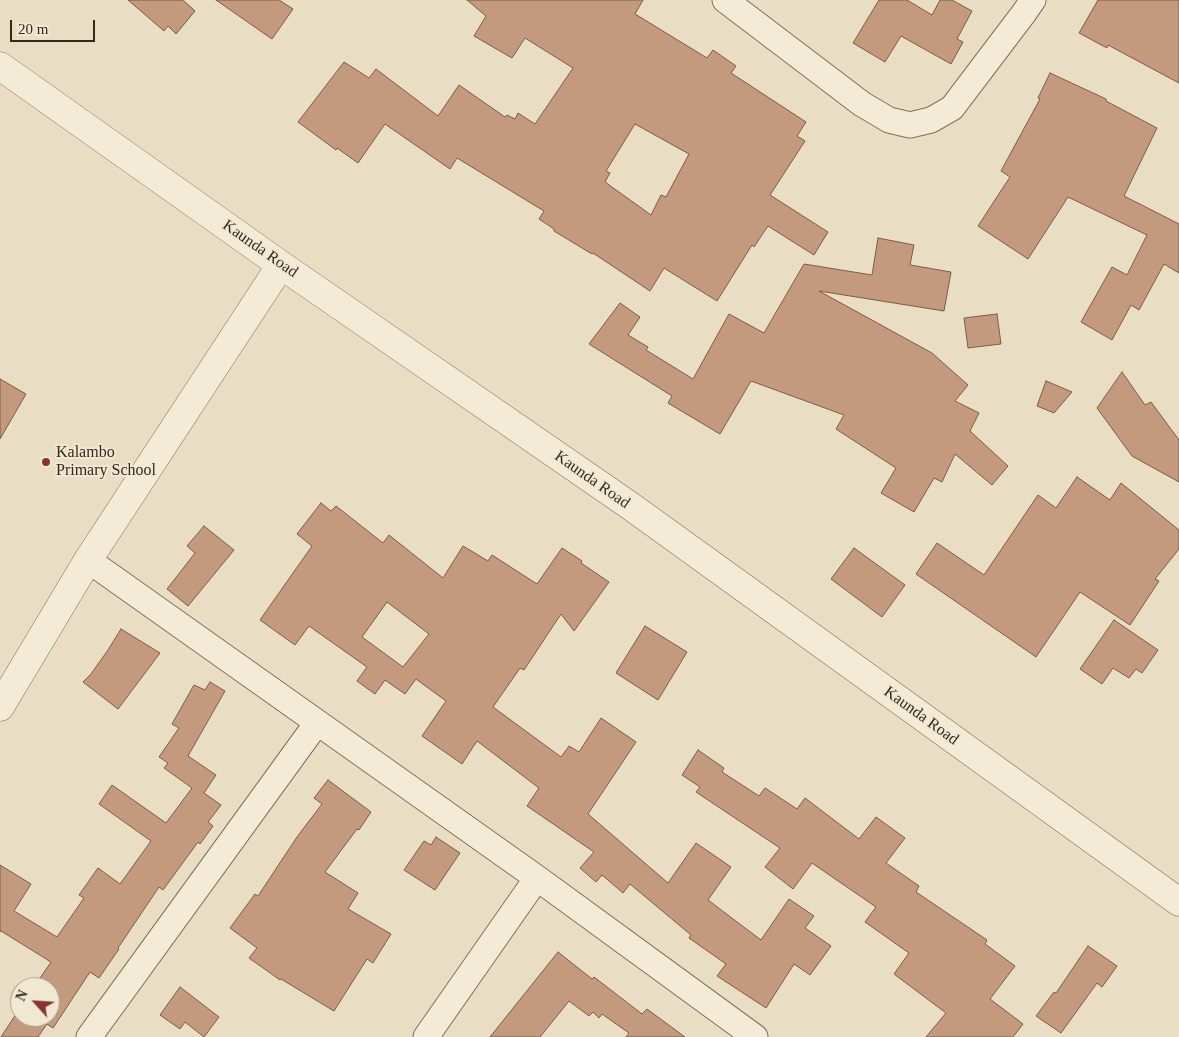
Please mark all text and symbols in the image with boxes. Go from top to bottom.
scale bar [12,10,98,42]
text: 20 m [18,21,48,37]
street label: Kaunda Road [219,216,301,282]
place label: Kalambo Primary School [56,443,156,481]
street label: Kaunda Road [551,447,633,513]
marker: Kalambo Primary School [40,456,52,468]
street label: Kaunda Road [880,683,962,749]
north arrow [10,977,60,1027]
text: N [13,988,31,1003]

